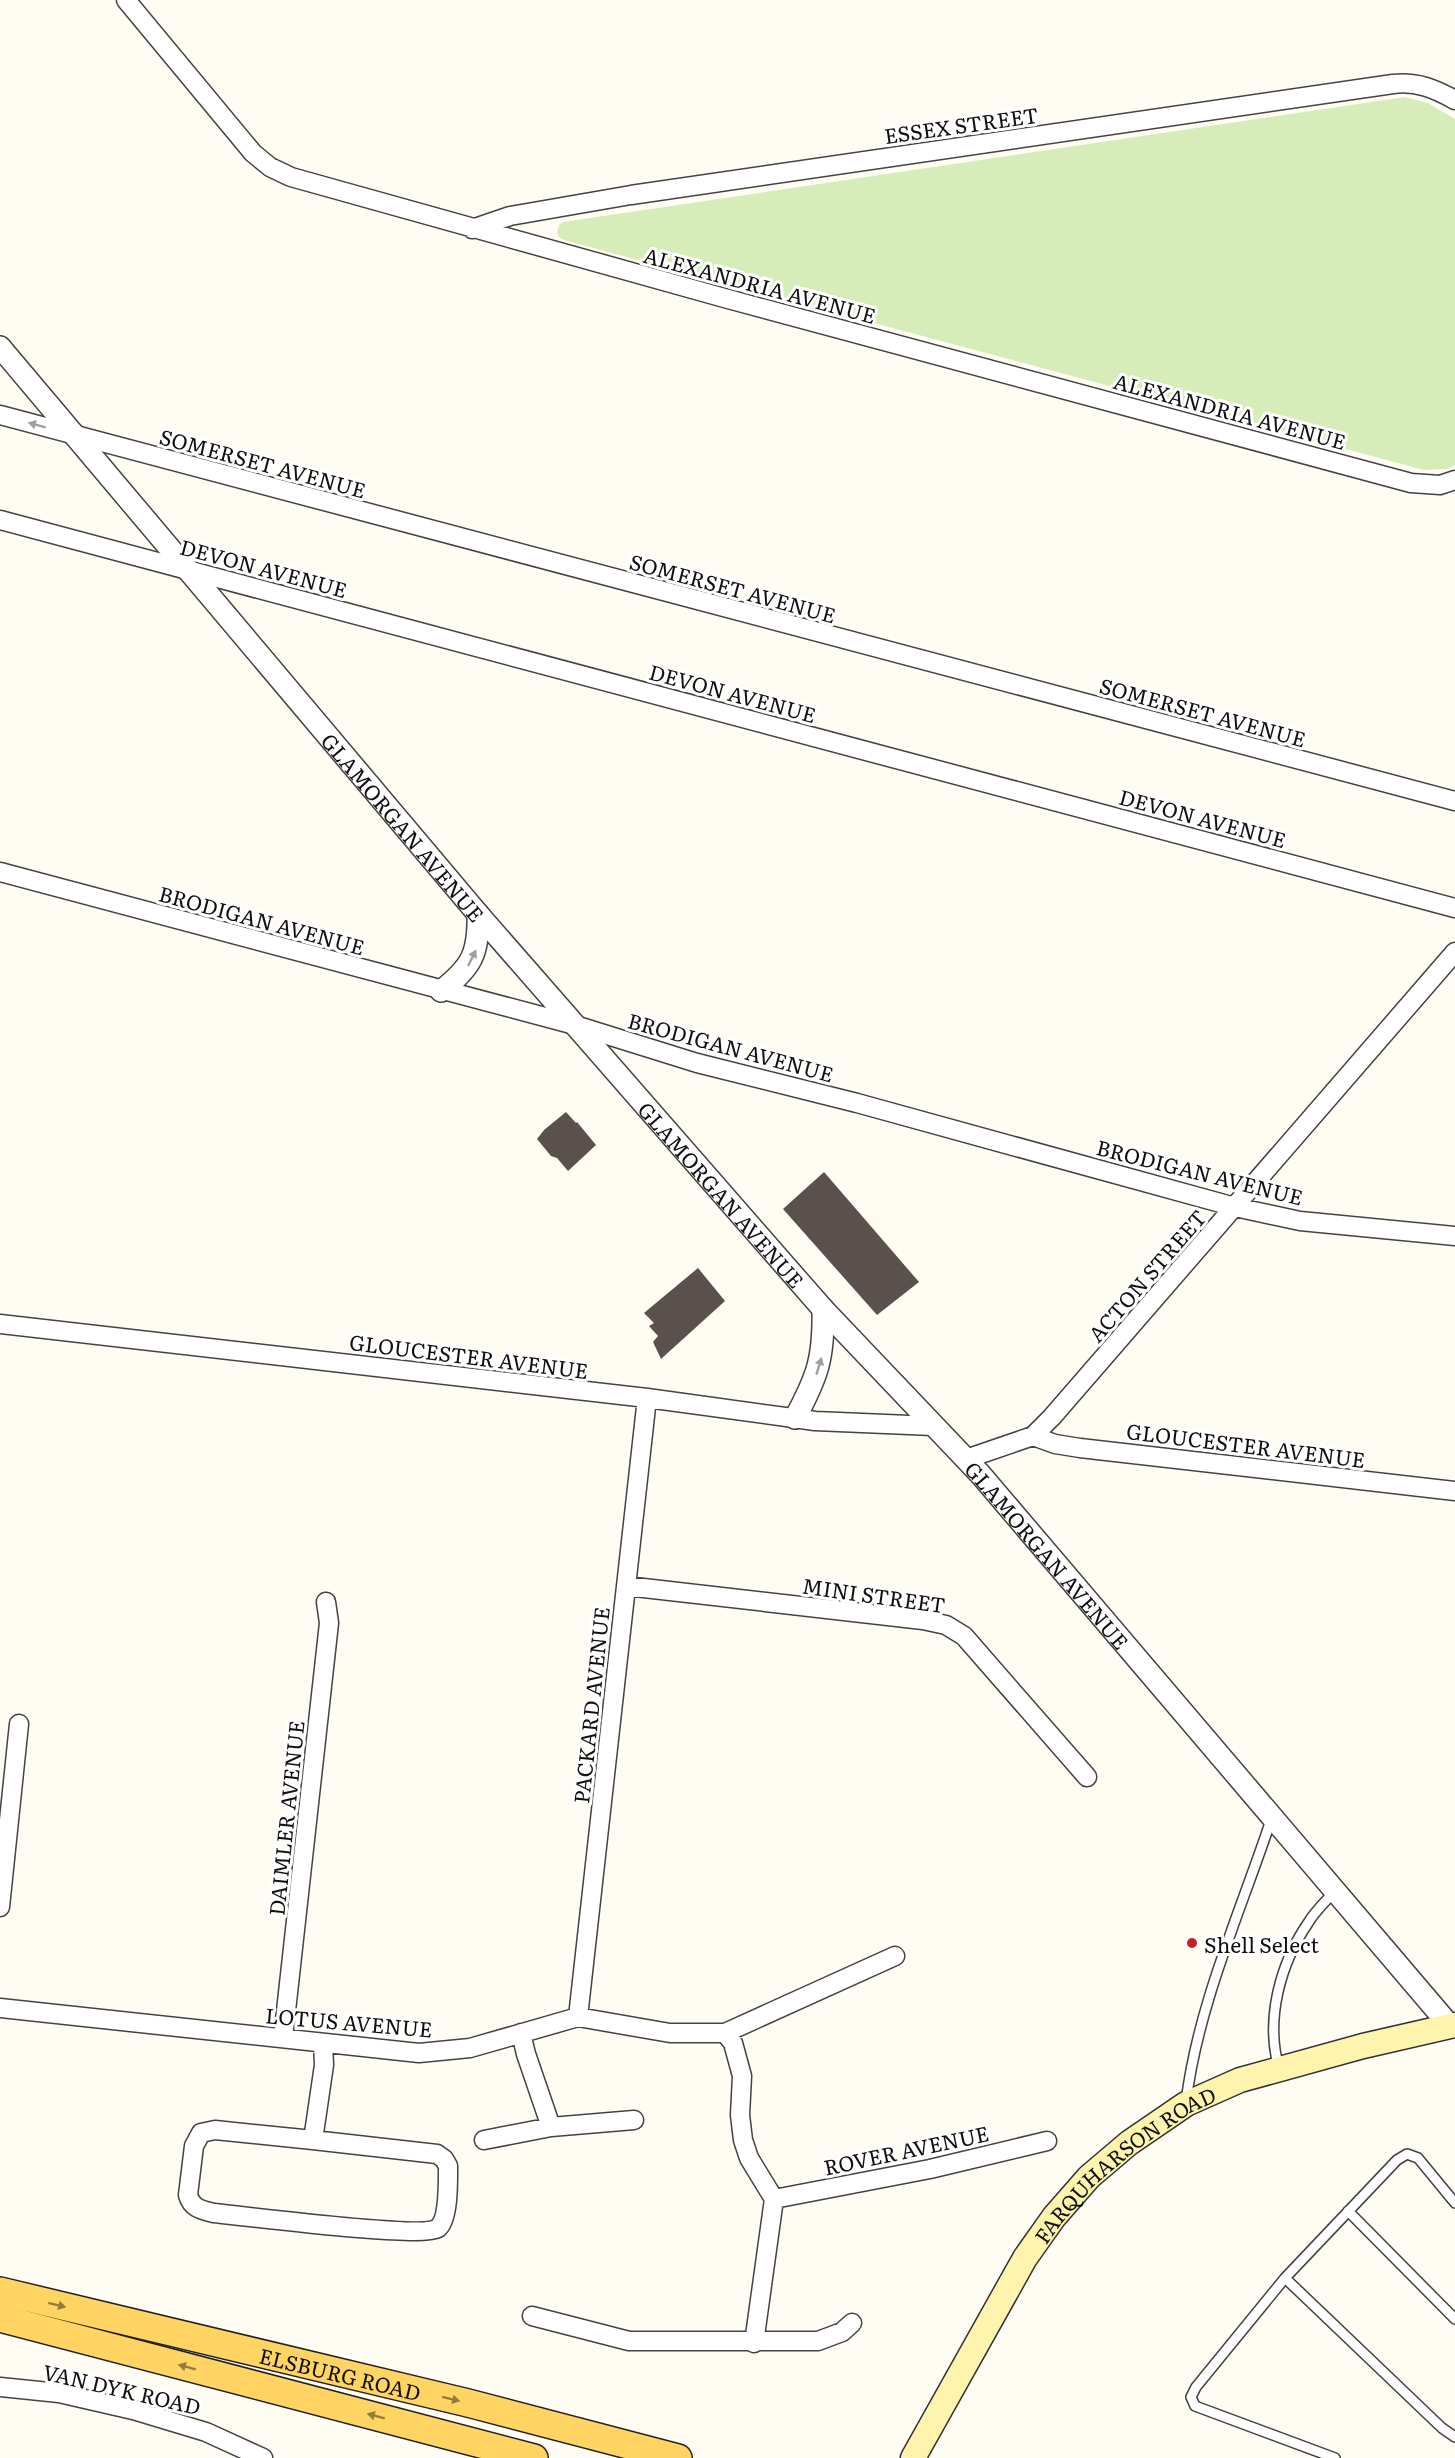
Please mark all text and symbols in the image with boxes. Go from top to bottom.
street label: ESSEX STREET [882,98,1040,150]
street label: ALEXANDRIA AVENUE [640,238,880,330]
street label: ALEXANDRIA AVENUE [1110,364,1350,456]
one-way arrow [27,419,46,429]
street label: SOMERSET AVENUE [156,420,370,504]
street label: DEVON AVENUE [177,530,351,604]
street label: SOMERSET AVENUE [626,545,840,629]
street label: DEVON AVENUE [646,655,820,729]
street label: SOMERSET AVENUE [1096,669,1310,753]
street label: GLAMORGAN AVENUE [315,725,493,928]
street label: DEVON AVENUE [1116,780,1290,854]
street label: BRODIGAN AVENUE [156,877,368,961]
one-way arrow [467,950,476,967]
street label: BRODIGAN AVENUE [625,1004,837,1088]
street label: GLAMORGAN AVENUE [632,1094,813,1294]
street label: BRODIGAN AVENUE [1093,1130,1307,1212]
street label: ACTON STREET [1080,1202,1212,1348]
street label: GLOUCESTER AVENUE [348,1325,590,1385]
one-way arrow [815,1357,824,1375]
street label: GLOUCESTER AVENUE [1125,1414,1367,1474]
street label: GLAMORGAN AVENUE [959,1453,1137,1655]
street label: MINI STREET [800,1569,948,1619]
street label: PACKARD AVENUE [564,1605,616,1805]
street label: DAIMLER AVENUE [259,1719,311,1917]
place label: Shell Select [1204,1928,1320,1959]
marker: Shell Select [1185,1936,1199,1950]
street label: LOTUS AVENUE [264,1998,434,2044]
street label: FARQUHARSON ROAD [1025,2077,1220,2249]
street label: ROVER AVENUE [821,2116,991,2182]
one-way arrow [48,2301,66,2311]
street label: ELSBURG ROAD [256,2338,424,2407]
street label: VAN DYK ROAD [40,2355,204,2421]
one-way arrow [178,2362,196,2371]
one-way arrow [441,2394,460,2404]
one-way arrow [367,2411,385,2421]

